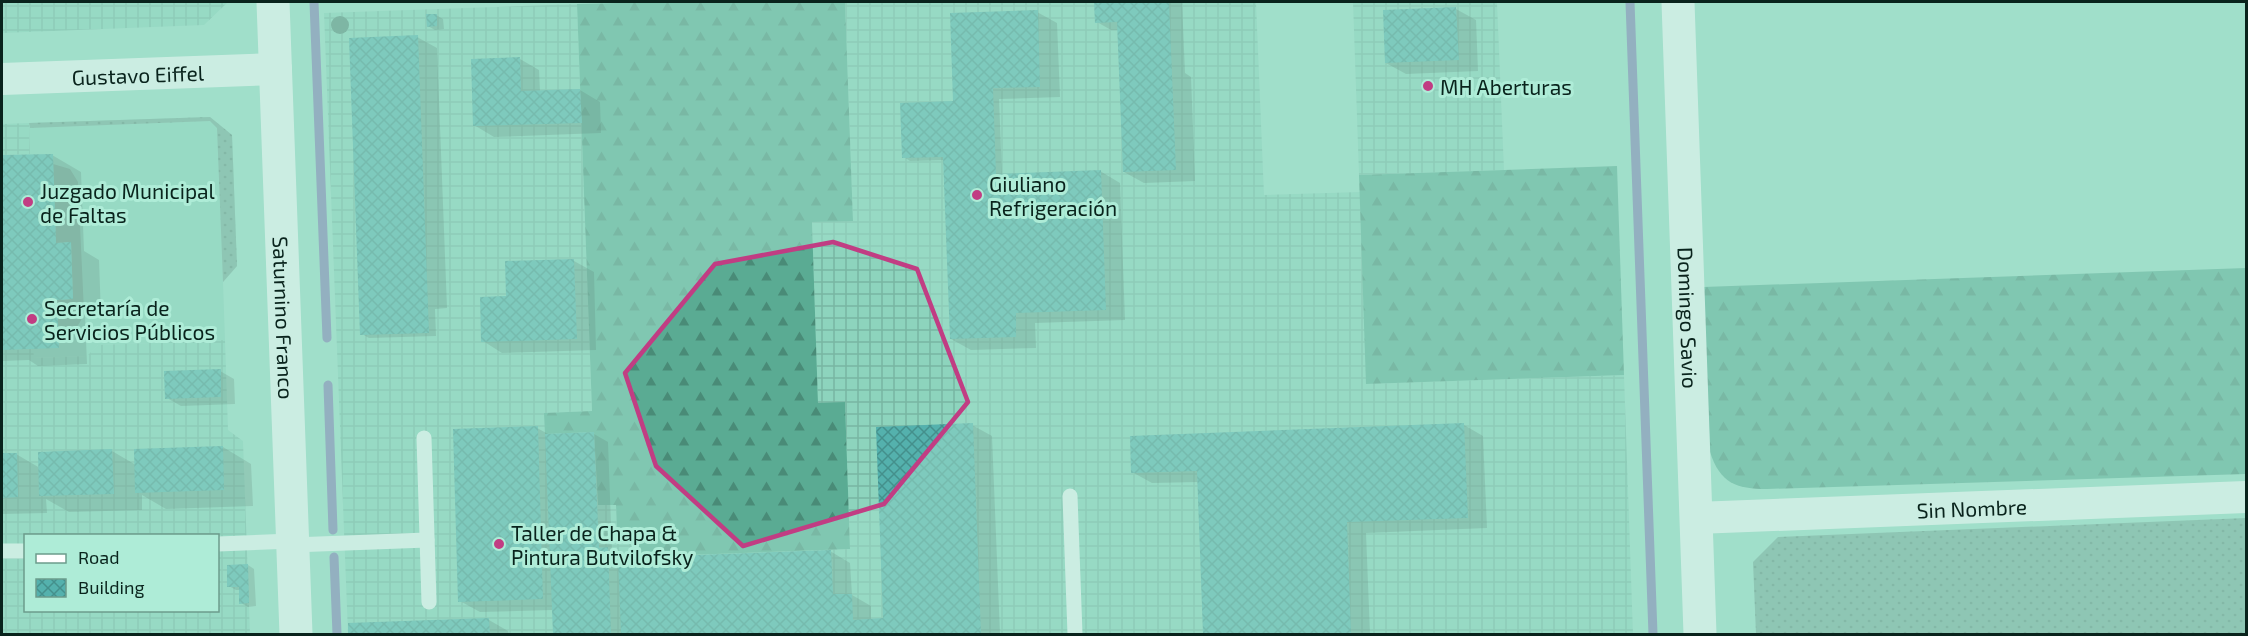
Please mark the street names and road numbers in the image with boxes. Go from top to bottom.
street label: Gustavo Eiffel [71,59,205,89]
street label: Saturnino Franco [269,236,300,400]
street label: Domingo Savio [1674,247,1704,389]
street label: Sin Nombre [1916,493,2027,522]

